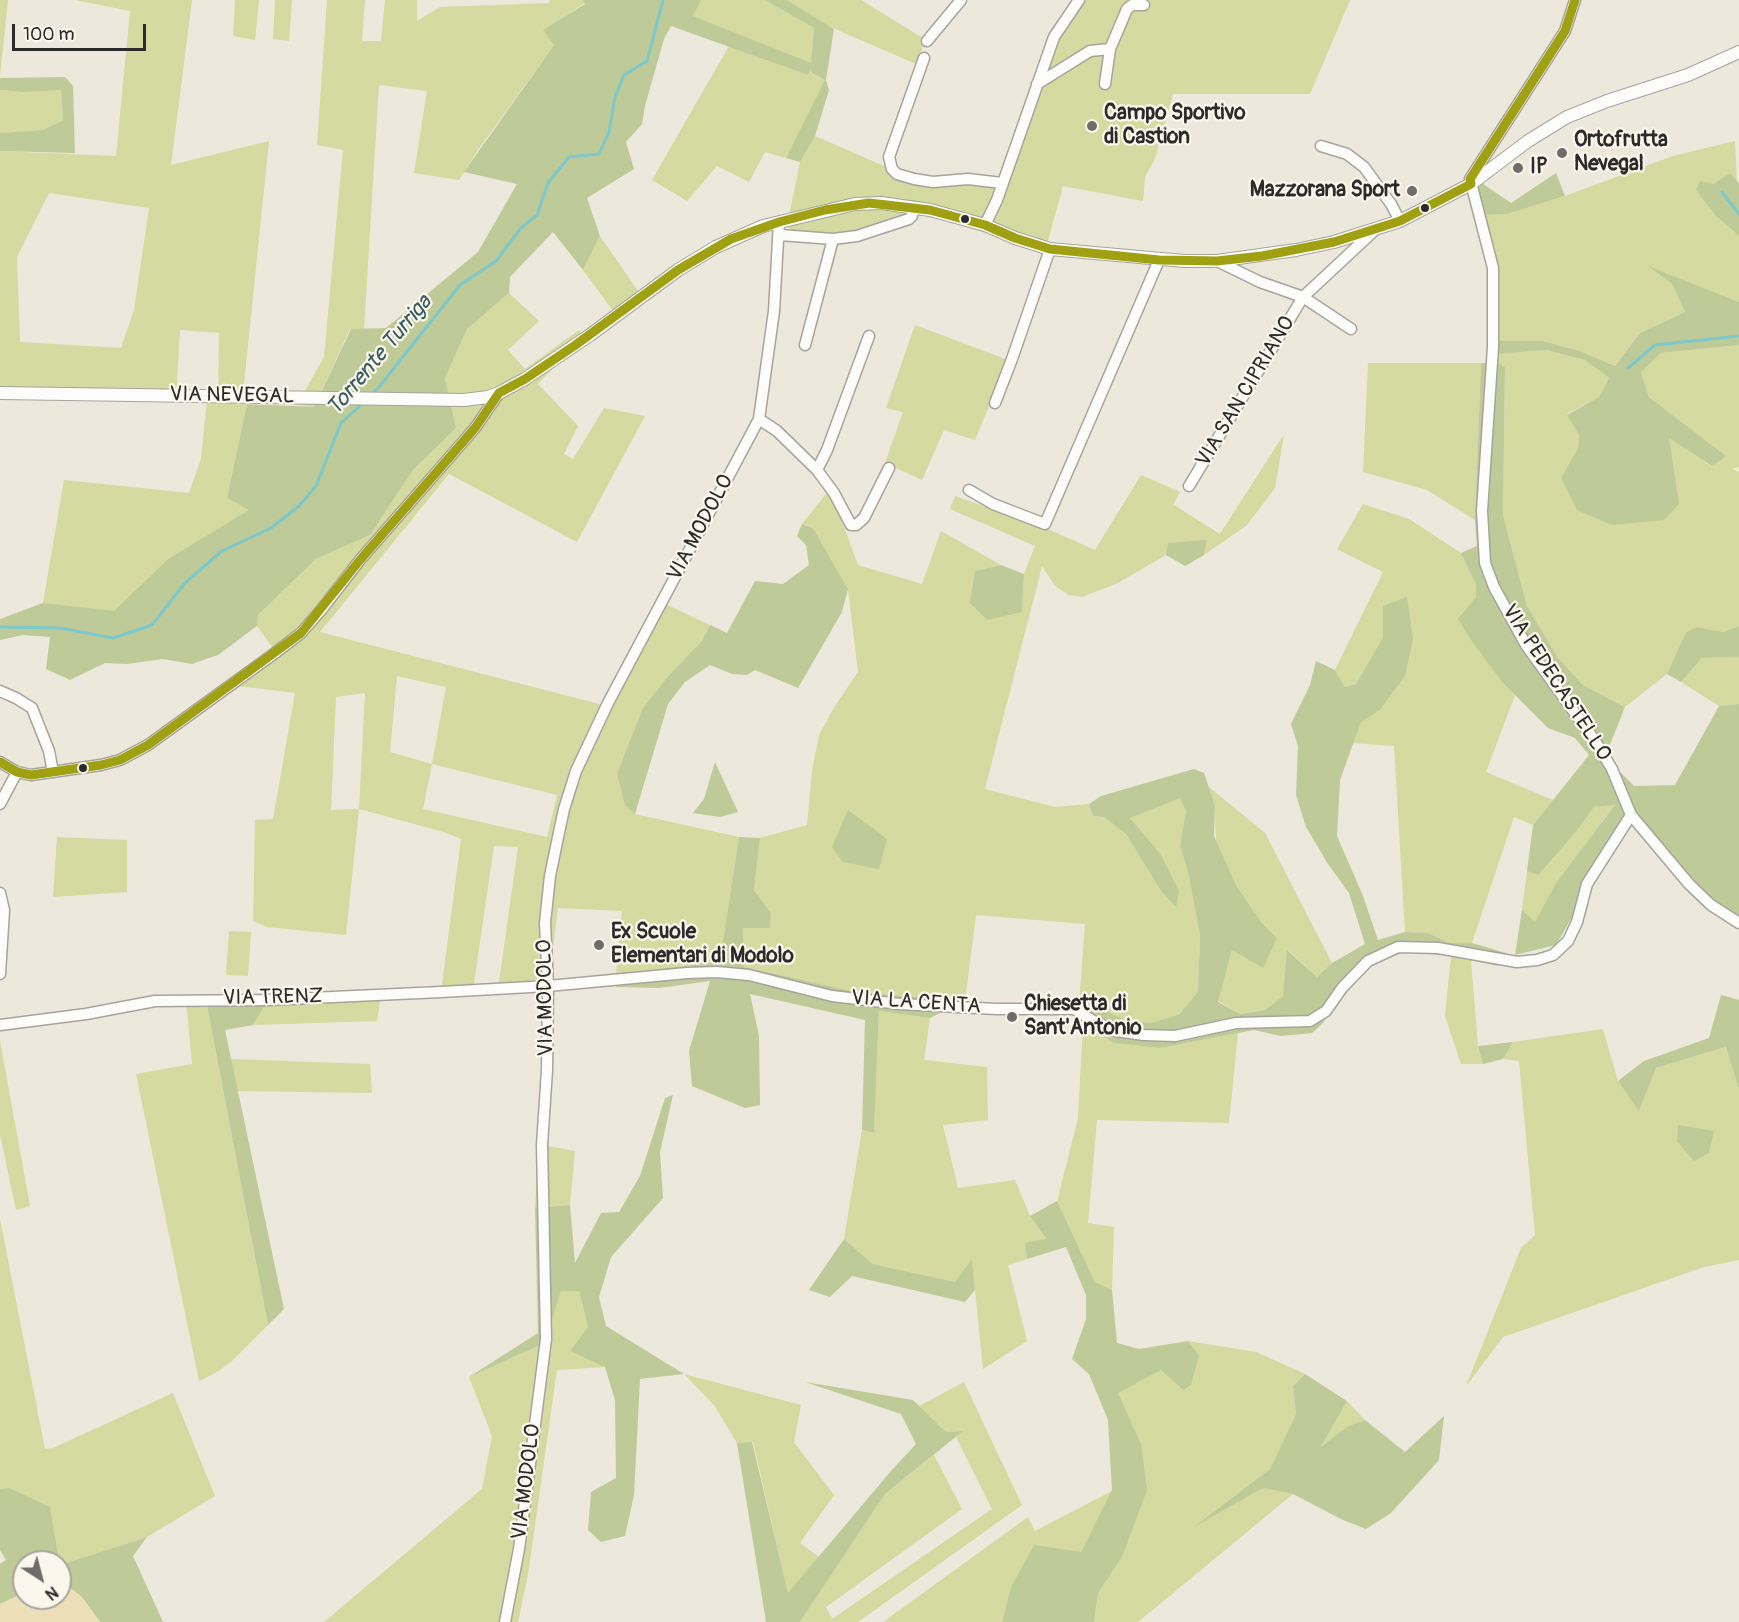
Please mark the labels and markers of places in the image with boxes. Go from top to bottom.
place label: Campo Sportivo di Castion [1104,101,1246,151]
marker: Campo Sportivo di Castion [1085,119,1099,133]
place label: Ortofrutta Nevegal [1574,128,1668,178]
marker: Ortofrutta Nevegal [1555,146,1569,160]
place label: IP [1530,155,1548,181]
marker: IP [1511,161,1525,175]
place label: Mazzorana Sport [1250,178,1400,204]
marker: Mazzorana Sport [1405,184,1419,198]
unlabelled marker [1419,202,1431,214]
unlabelled marker [959,213,971,225]
unlabelled marker [77,762,89,774]
place label: Ex Scuole Elementari di Modolo [611,920,794,970]
marker: Ex Scuole Elementari di Modolo [592,938,606,952]
place label: Chiesetta di Sant'Antonio [1024,992,1141,1042]
marker: Chiesetta di Sant'Antonio [1005,1010,1019,1024]

